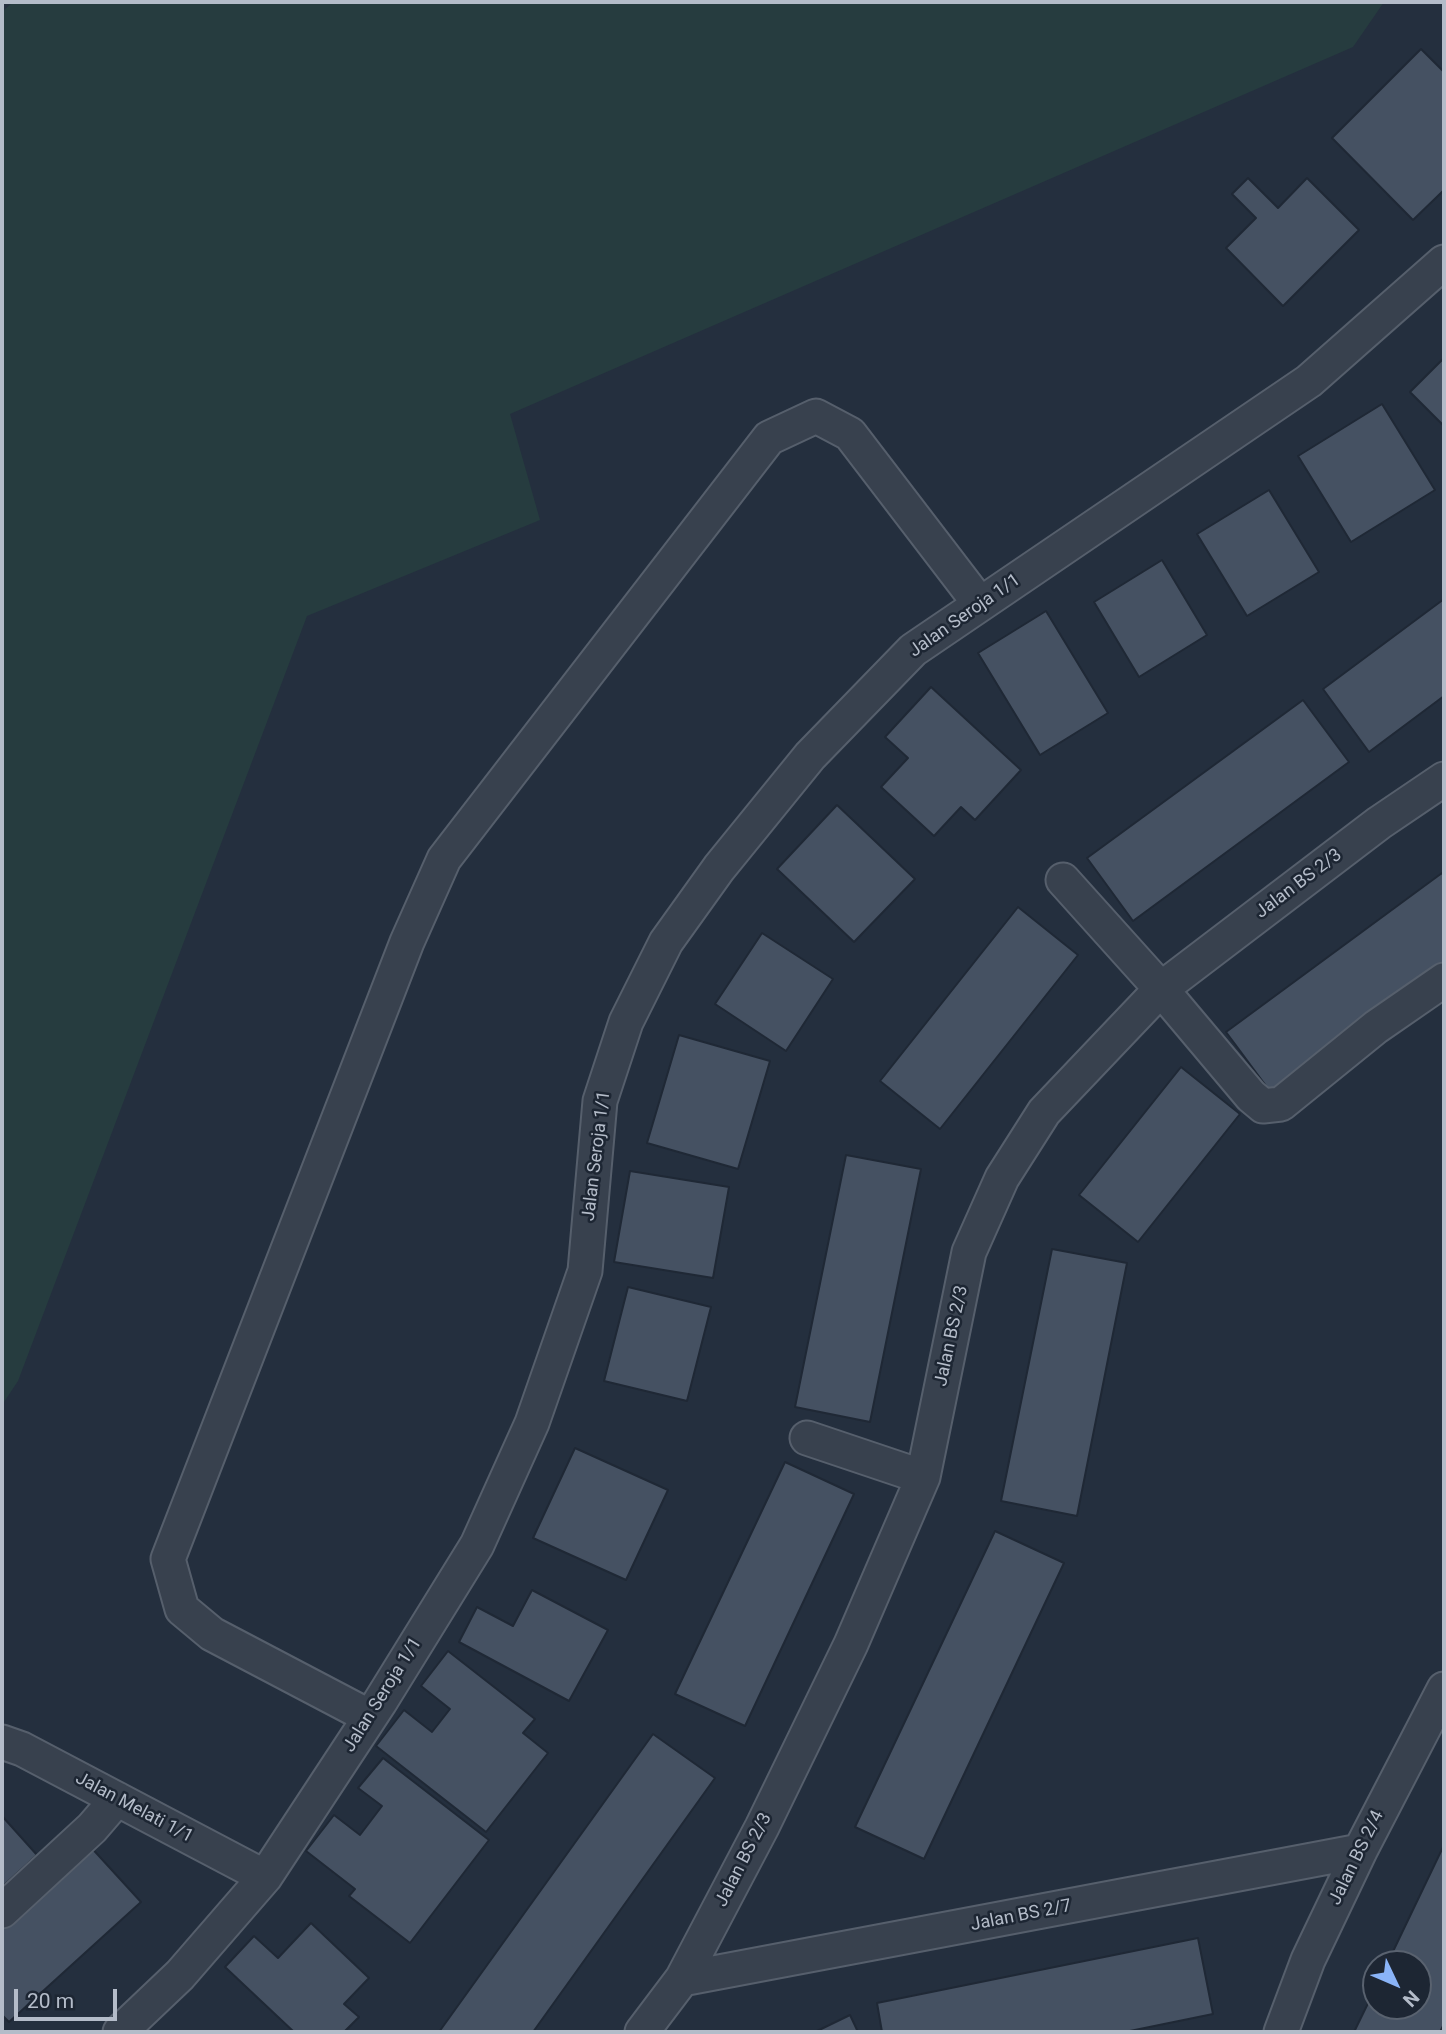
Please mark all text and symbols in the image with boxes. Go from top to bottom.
street label: Jalan Seroja 1/1 [905,570,1025,662]
street label: Jalan BS 2/3 [1252,845,1346,923]
street label: Jalan Seroja 1/1 [578,1090,616,1222]
street label: Jalan BS 2/3 [931,1284,973,1388]
street label: Jalan Seroja 1/1 [339,1634,427,1756]
street label: Jalan Melati 1/1 [71,1768,197,1848]
street label: Jalan BS 2/4 [1325,1807,1389,1909]
street label: Jalan BS 2/3 [711,1810,777,1910]
street label: Jalan BS 2/7 [969,1896,1073,1936]
north arrow [1362,1950,1432,2020]
scale bar [18,1974,121,2018]
text: N [1398,1986,1424,2011]
text: 20 m [27,1989,74,2013]

